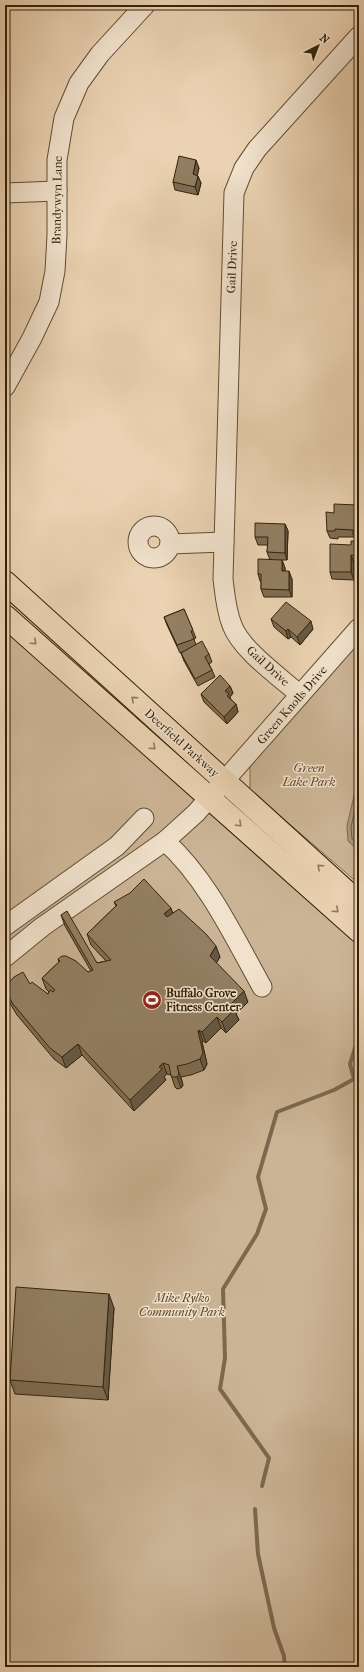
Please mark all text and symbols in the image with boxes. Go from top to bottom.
north arrow [298,26,338,66]
text: N [317,31,332,47]
street label: Brandywyn Lane [49,155,65,244]
street label: Gail Drive [224,240,240,294]
one-way arrow [29,637,37,644]
street label: Gail Drive [244,643,292,689]
street label: Green Knolls Drive [254,663,330,747]
one-way arrow [131,697,138,704]
street label: Deerfield Parkway [142,706,223,781]
one-way arrow [148,742,155,749]
park label: Green Lake Park [281,761,336,789]
one-way arrow [234,820,242,827]
one-way arrow [317,865,324,872]
one-way arrow [331,906,339,913]
place label: Buffalo Grove Fitness Center [165,986,242,1014]
sports icon: Buffalo Grove Fitness Center [141,989,163,1011]
park label: Mike Rylko Community Park [139,1291,225,1319]

